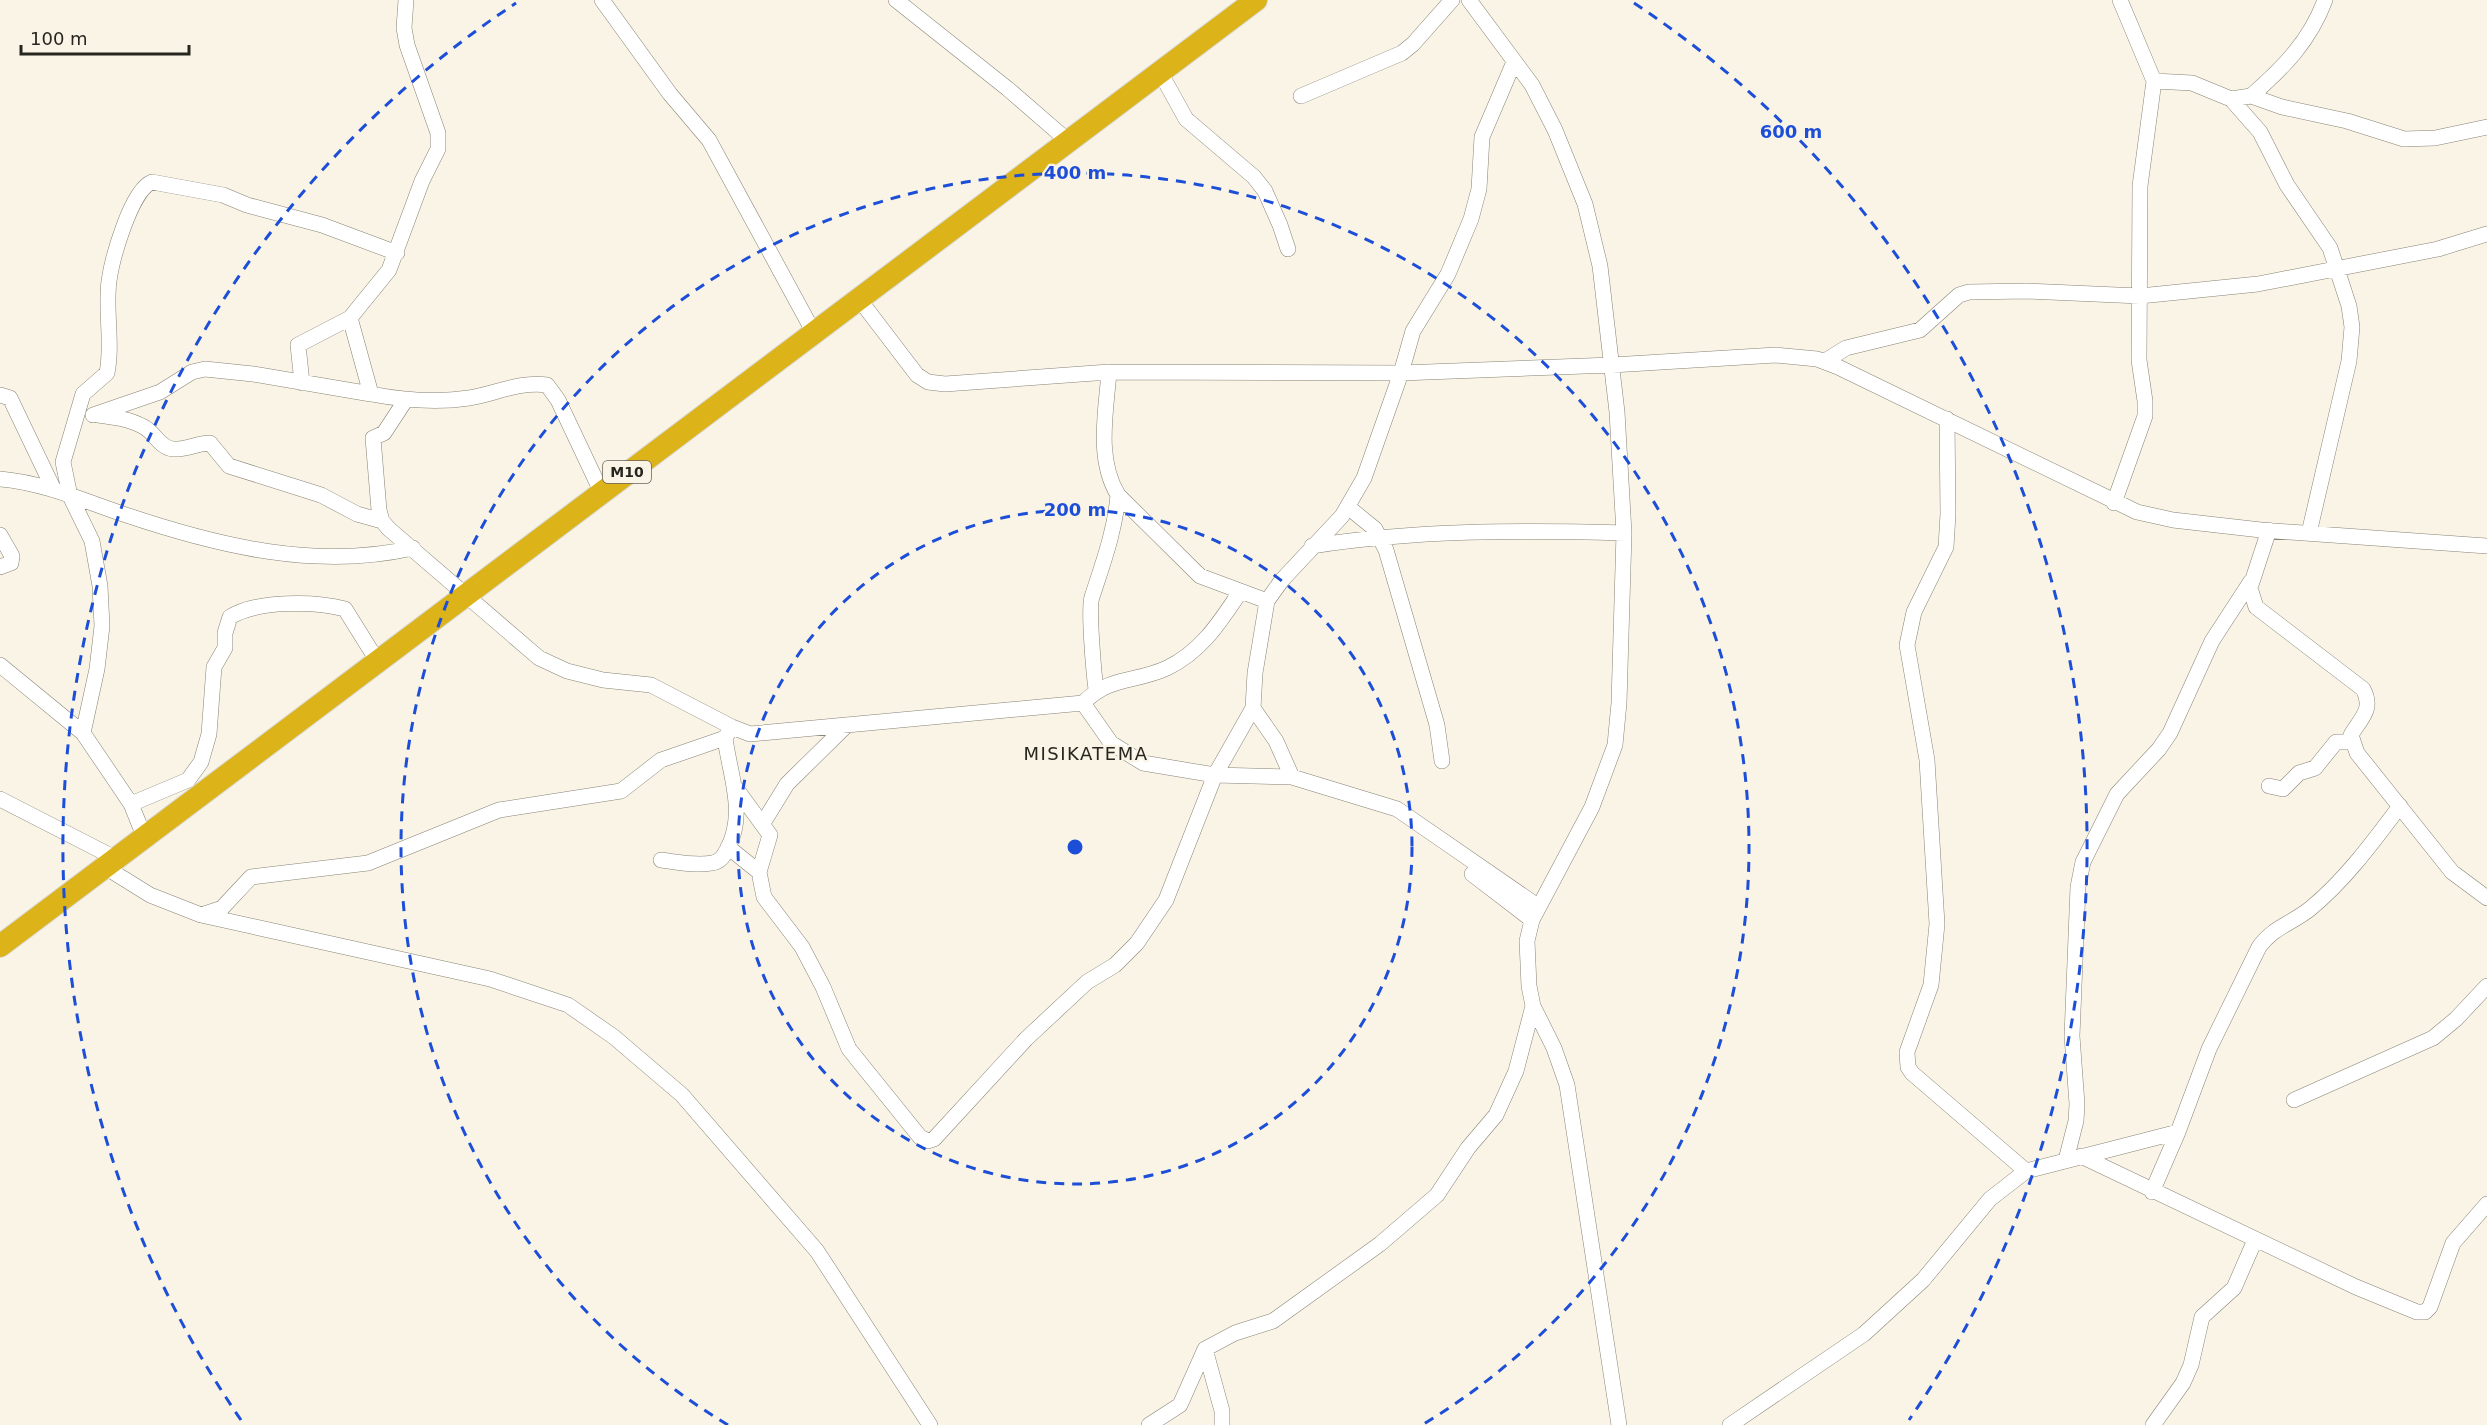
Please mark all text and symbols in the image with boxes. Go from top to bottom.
scale bar [21,18,189,56]
text: 100 m [30,28,88,49]
text: 600 m [1760,121,1822,142]
text: 400 m [1044,162,1106,183]
road number: M10 [603,461,651,483]
text: 200 m [1044,499,1106,520]
district label: MISIKATEMA [1023,743,1149,764]
centre of rings [1065,837,1085,857]

